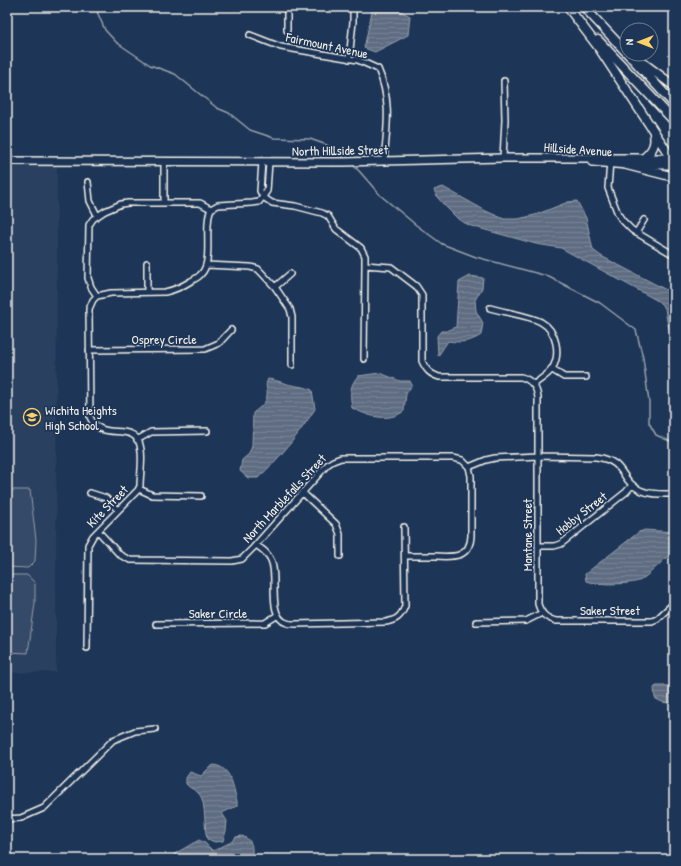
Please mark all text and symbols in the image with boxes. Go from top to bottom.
north arrow [619,22,659,62]
street label: Fairmount Avenue [283,27,370,62]
text: N [622,39,636,45]
street label: Hillside Avenue [543,138,613,160]
street label: North Hillside Street [292,140,389,160]
street label: Osprey Circle [131,330,197,348]
place label: Wichita Heights High School [45,401,117,434]
school or university icon: Wichita Heights High School [22,407,42,427]
street label: North Marblefalls Street [238,449,330,546]
street label: Kite Street [82,480,132,531]
street label: Hobby Street [552,487,611,539]
street label: Mantane Street [518,498,536,571]
street label: Saker Street [580,601,640,619]
street label: Saker Circle [189,604,247,622]

